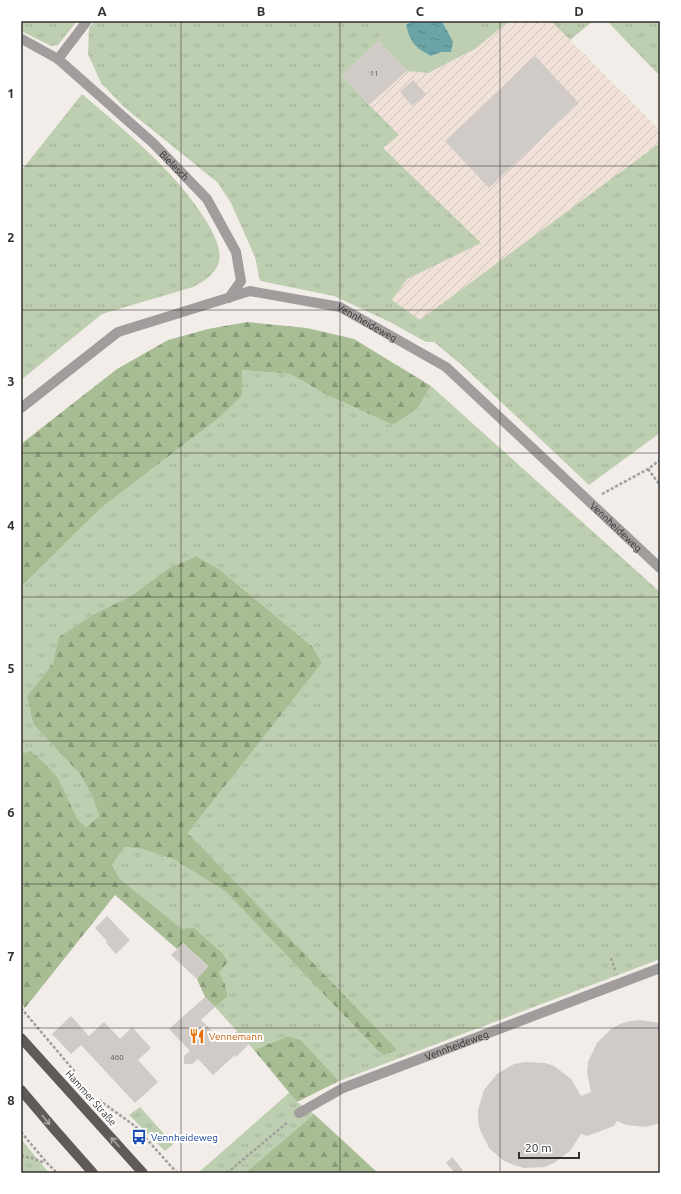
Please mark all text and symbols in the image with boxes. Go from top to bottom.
text: A [97,4,107,18]
text: B [257,4,266,18]
text: C [416,4,425,18]
text: D [574,4,584,18]
house number: 11 [369,69,379,78]
text: 1 [7,86,15,100]
street label: Bielesch [158,148,191,183]
text: 2 [7,230,15,244]
street label: Vennheideweg [335,301,399,344]
text: 3 [7,374,15,388]
street label: Vennheideweg [588,500,644,554]
text: 4 [7,518,15,532]
text: 5 [7,661,15,675]
text: 6 [7,805,15,819]
text: 7 [7,949,15,963]
restaurant icon: Vennemann [188,1027,206,1045]
street label: Vennheideweg [423,1028,490,1062]
place label: Vennemann [209,1031,263,1042]
house number: 460 [110,1053,124,1062]
street label: Hammer Straße [63,1068,119,1128]
text: 8 [7,1093,15,1107]
one-way arrow [41,1115,50,1125]
bus stop icon: Vennheideweg [130,1128,148,1146]
place label: Vennheideweg [151,1132,218,1143]
scale bar [519,1134,579,1160]
one-way arrow [110,1137,120,1147]
text: 20 m [525,1141,552,1154]

